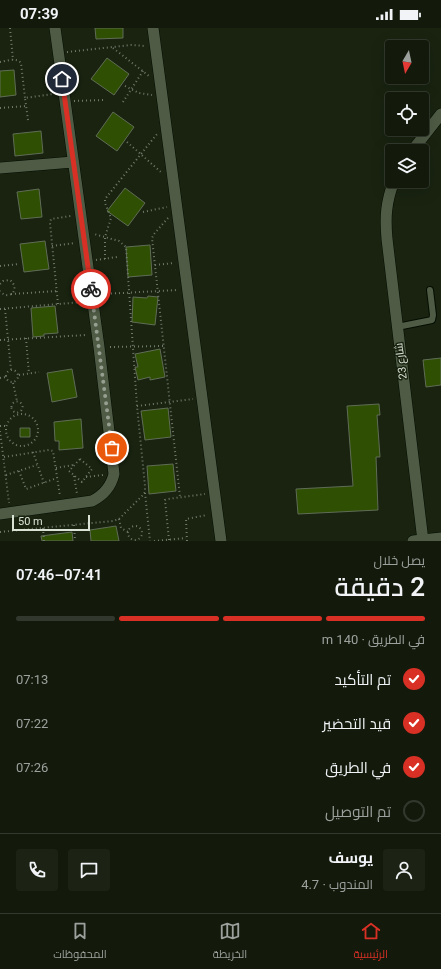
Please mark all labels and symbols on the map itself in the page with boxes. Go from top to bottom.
north arrow [385,40,429,84]
pin [45,62,79,96]
courier [71,269,111,309]
street label: شارع 23 [392,342,411,380]
pin [95,431,129,465]
scale bar [12,513,90,532]

